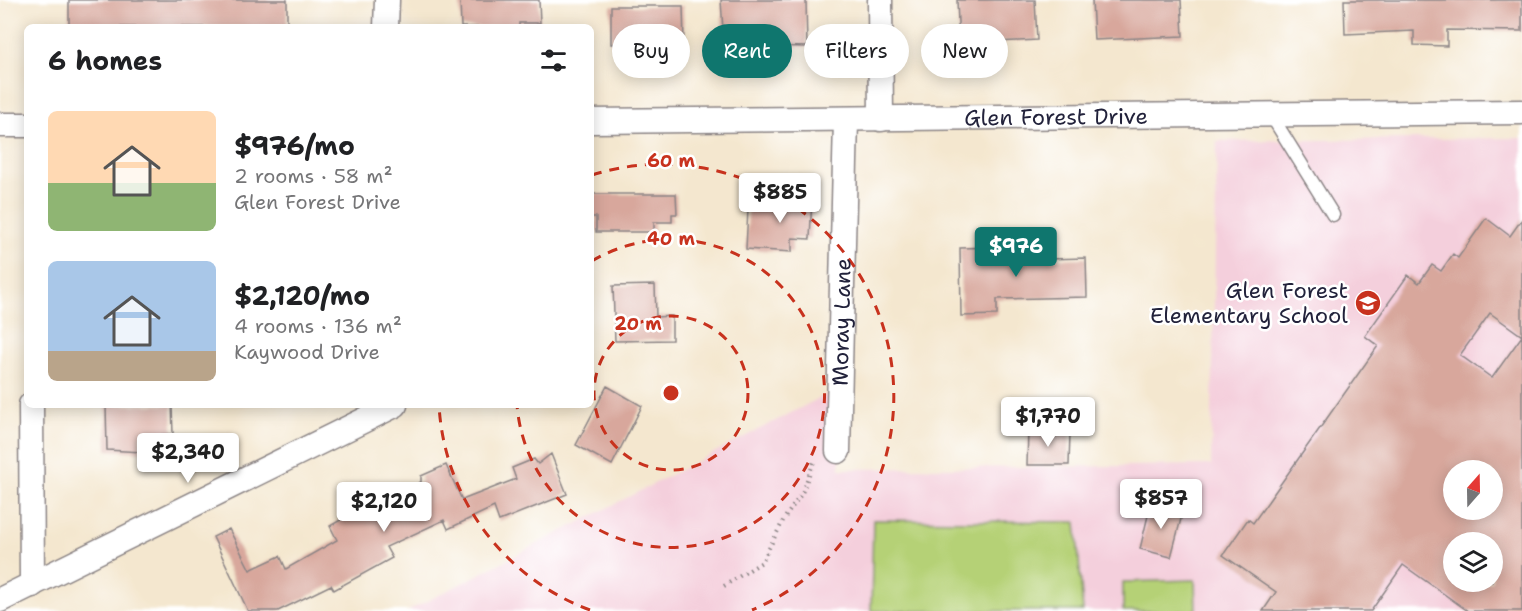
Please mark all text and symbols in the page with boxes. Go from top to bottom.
chip: Buy [612,24,690,78]
chip: Rent [702,24,792,78]
chip: Filters [804,24,909,78]
chip: New [921,24,1008,78]
text: 6 homes [48,43,162,78]
icon: filters [537,44,570,77]
street label: Glen Forest Drive [964,101,1148,132]
text: $976/mo [234,128,355,163]
icon: home [96,135,168,207]
text: 60 m [647,149,695,173]
text: 2 rooms · 58 m² [234,163,393,189]
pin: $885 [744,173,816,224]
text: $885 [753,179,807,205]
text: Glen Forest Drive [234,189,401,215]
text: 40 m [647,227,695,251]
pin: $976 [980,227,1052,278]
text: $976 [989,233,1043,259]
street label: Moray Lane [825,258,857,386]
place label: Glen Forest Elementary School [1150,276,1348,330]
text: $2,120/mo [234,278,370,313]
icon: home [96,285,168,357]
school or university icon: Glen Forest Elementary School [1353,288,1383,318]
text: 20 m [614,312,662,336]
text: 4 rooms · 136 m² [234,313,402,339]
text: Kaywood Drive [234,339,380,365]
centre of rings [661,383,681,403]
pin: $1,770 [999,397,1097,448]
text: $1,770 [1015,403,1081,429]
pin: $2,340 [139,433,237,484]
text: $2,340 [151,439,225,465]
north arrow [1443,460,1503,520]
map controls [1443,460,1503,592]
pin: $857 [1125,479,1197,530]
pin: $2,120 [335,482,433,533]
text: $857 [1134,485,1188,511]
text: $2,120 [351,488,417,514]
button: layers [1443,532,1503,592]

